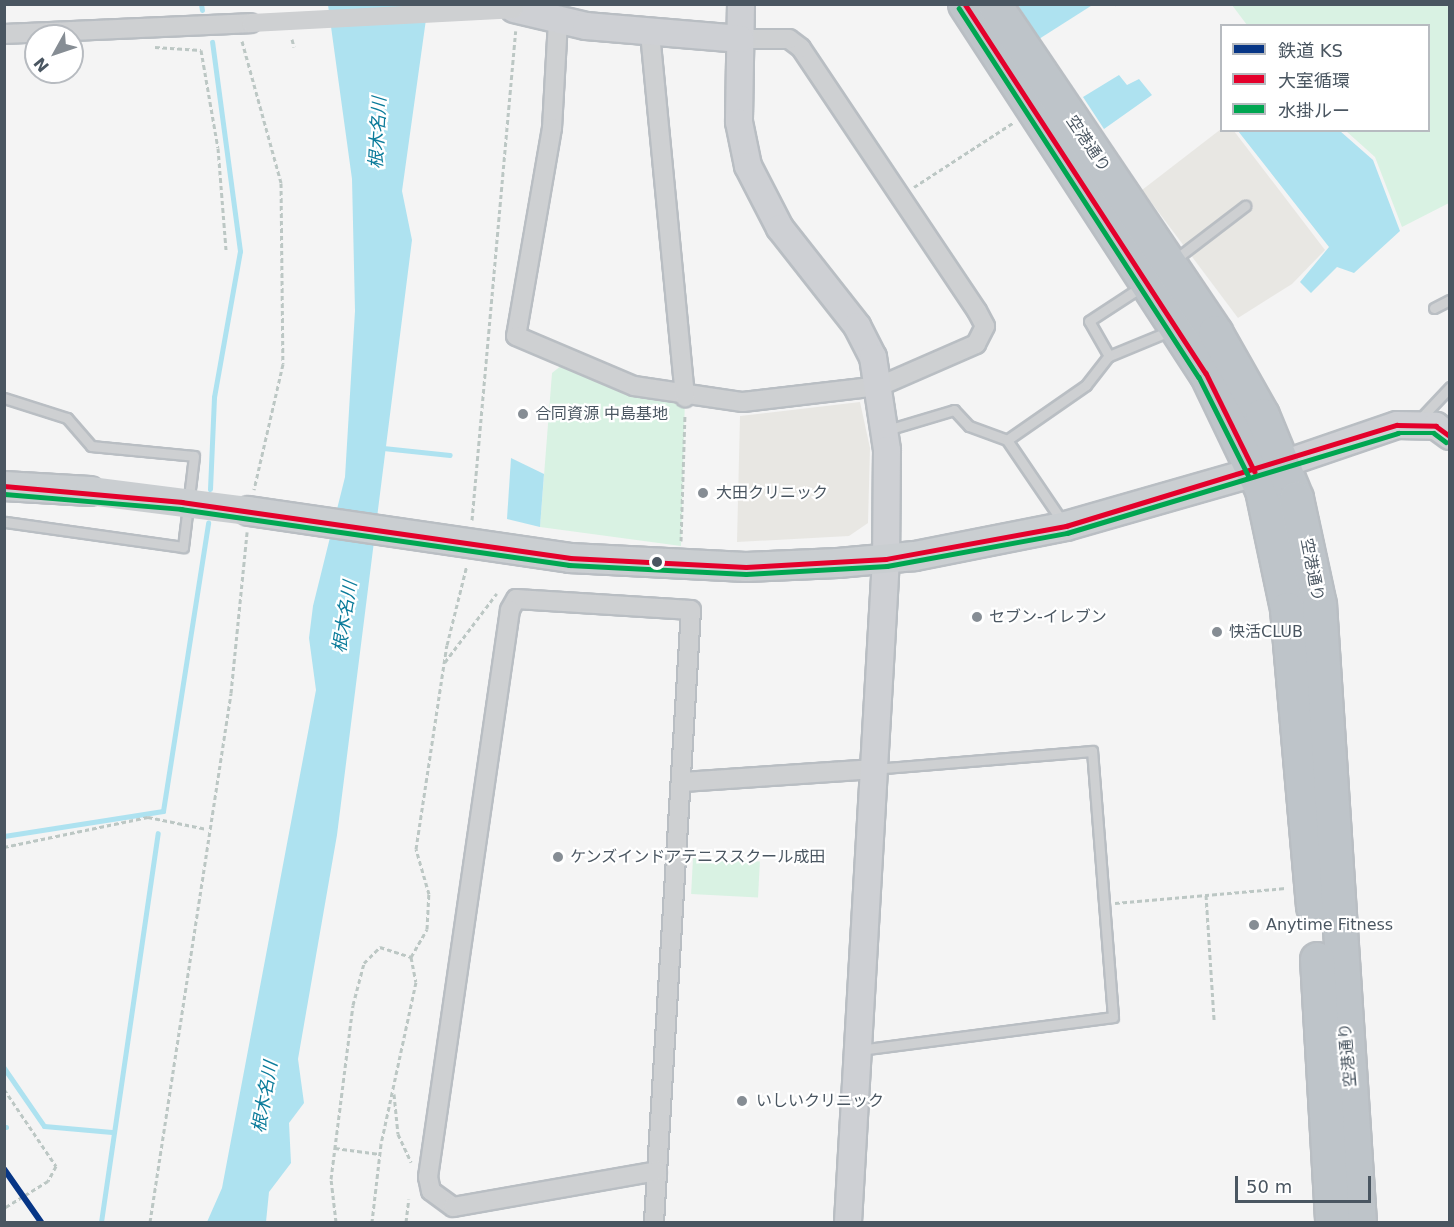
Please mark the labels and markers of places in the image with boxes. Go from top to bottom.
place label: 合同資源 中島基地 [535,404,668,424]
marker: 合同資源 中島基地 [516,407,530,421]
place label: 大田クリニック [716,483,828,503]
marker: 大田クリニック [694,484,712,502]
unlabelled marker [651,556,663,568]
place label: セブン-イレブン [989,607,1107,627]
marker: セブン-イレブン [970,610,984,624]
place label: 快活CLUB [1229,622,1303,642]
marker: 快活CLUB [1210,625,1224,639]
place label: ケンズインドアテニススクール成田 [570,847,826,867]
marker: ケンズインドアテニススクール成田 [551,850,565,864]
place label: Anytime Fitness [1266,915,1393,935]
marker: Anytime Fitness [1247,918,1261,932]
place label: いしいクリニック [756,1091,884,1111]
marker: いしいクリニック [733,1092,751,1110]

